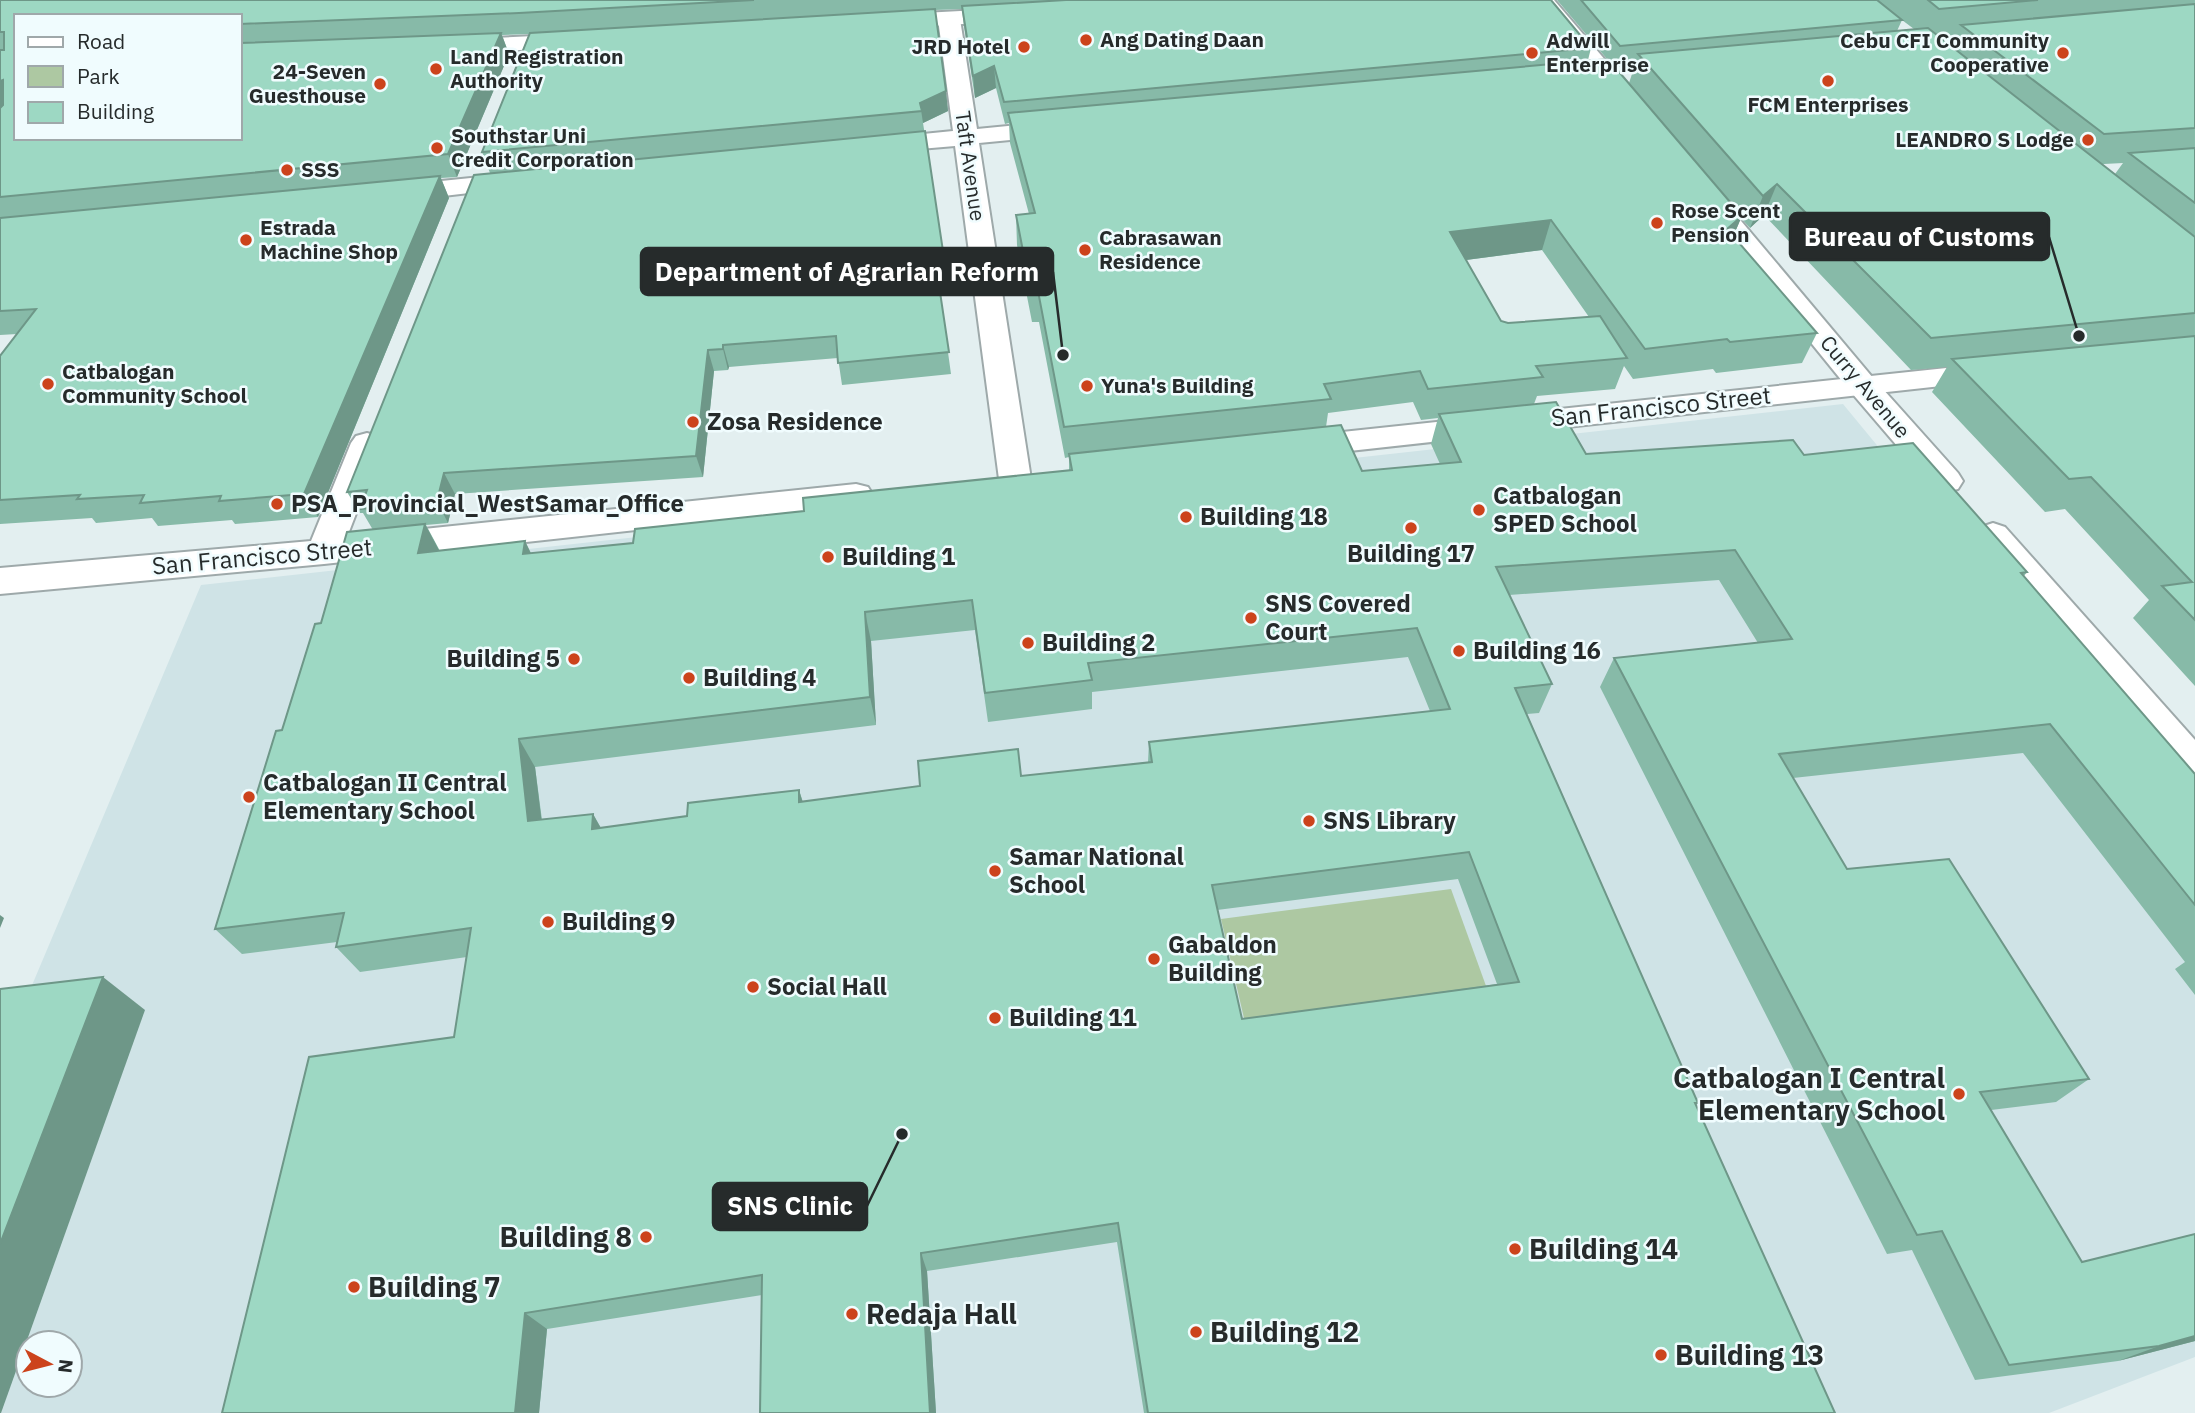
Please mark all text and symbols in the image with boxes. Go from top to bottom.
legend [14,14,242,140]
place label: Ang Dating Daan [1100,25,1264,53]
place label: Adwill Enterprise [1546,26,1649,78]
place label: Cebu CFI Community Cooperative [1840,26,2050,78]
text: Road [77,27,125,55]
place label: JRD Hotel [911,32,1010,60]
marker: Ang Dating Daan [1078,32,1094,48]
marker: JRD Hotel [1016,39,1032,55]
place label: Land Registration Authority [450,42,624,94]
marker: Adwill Enterprise [1524,45,1540,61]
marker: Cebu CFI Community Cooperative [2055,45,2071,61]
place label: 24-Seven Guesthouse [249,57,366,109]
marker: Land Registration Authority [428,61,444,77]
text: Park [77,62,120,90]
marker: FCM Enterprises [1820,73,1836,89]
marker: 24-Seven Guesthouse [372,76,388,92]
place label: FCM Enterprises [1747,90,1909,118]
text: Building [77,97,154,125]
street label: Taft Avenue [949,109,993,223]
place label: Southstar Uni Credit Corporation [451,121,634,173]
place label: LEANDRO S Lodge [1895,125,2074,153]
marker: LEANDRO S Lodge [2080,132,2096,148]
marker: Southstar Uni Credit Corporation [429,140,445,156]
place label: SSS [301,155,340,183]
marker: SSS [279,162,295,178]
place label: Rose Scent Pension [1671,196,1780,248]
place label: Estrada Machine Shop [260,213,398,265]
callout: Bureau of Customs [1790,213,2049,260]
marker: Rose Scent Pension [1649,215,1665,231]
text: Bureau of Customs [1804,219,2034,253]
place label: Cabrasawan Residence [1099,223,1222,275]
marker: Estrada Machine Shop [238,232,254,248]
marker: Cabrasawan Residence [1077,242,1093,258]
callout: Department of Agrarian Reform [641,248,1053,295]
text: Department of Agrarian Reform [655,254,1039,288]
street label: Curry Avenue [1814,329,1917,444]
place label: Catbalogan Community School [62,357,247,409]
place label: Yuna's Building [1101,371,1254,399]
marker: Catbalogan Community School [40,376,56,392]
marker: Yuna's Building [1079,378,1095,394]
street label: San Francisco Street [1549,379,1772,433]
place label: Zosa Residence [707,405,883,437]
marker: Zosa Residence [685,414,701,430]
place label: Catbalogan SPED School [1493,479,1637,539]
place label: PSA_Provincial_WestSamar_Office [291,487,684,519]
marker: PSA_Provincial_WestSamar_Office [269,496,285,512]
place label: Building 18 [1200,500,1328,532]
marker: Catbalogan SPED School [1471,502,1487,518]
marker: Building 18 [1178,509,1194,525]
marker: Building 17 [1403,520,1419,536]
street label: San Francisco Street [151,530,373,582]
place label: Building 17 [1347,537,1475,569]
place label: Building 1 [842,540,956,572]
marker: Building 1 [820,549,836,565]
place label: SNS Covered Court [1265,587,1411,647]
marker: SNS Covered Court [1243,610,1259,626]
place label: Building 2 [1042,626,1156,658]
place label: Building 16 [1473,634,1601,666]
marker: Building 2 [1020,635,1036,651]
place label: Building 5 [446,642,560,674]
marker: Building 16 [1451,643,1467,659]
marker: Building 5 [566,651,582,667]
place label: Building 4 [703,661,817,693]
marker: Building 4 [681,670,697,686]
place label: Catbalogan II Central Elementary School [263,766,507,826]
marker: Catbalogan II Central Elementary School [241,789,257,805]
place label: SNS Library [1323,804,1456,836]
marker: SNS Library [1301,813,1317,829]
place label: Samar National School [1009,840,1184,900]
marker: Samar National School [987,863,1003,879]
place label: Building 9 [562,905,676,937]
marker: Building 9 [540,914,556,930]
place label: Gabaldon Building [1168,928,1277,988]
marker: Gabaldon Building [1146,951,1162,967]
place label: Social Hall [767,970,887,1002]
marker: Social Hall [745,979,761,995]
place label: Building 11 [1009,1001,1137,1033]
marker: Building 11 [987,1010,1003,1026]
place label: Catbalogan I Central Elementary School [1673,1059,1945,1128]
marker: Catbalogan I Central Elementary School [1951,1086,1967,1102]
callout: SNS Clinic [713,1183,867,1230]
text: SNS Clinic [727,1188,853,1222]
place label: Building 8 [500,1218,632,1255]
marker: Building 8 [638,1229,654,1245]
place label: Building 14 [1529,1230,1678,1267]
marker: Building 14 [1507,1241,1523,1257]
place label: Building 7 [368,1268,500,1305]
marker: Building 7 [346,1279,362,1295]
place label: Redaja Hall [866,1295,1017,1332]
marker: Redaja Hall [844,1306,860,1322]
place label: Building 12 [1210,1313,1359,1350]
marker: Building 12 [1188,1324,1204,1340]
north arrow [14,1329,84,1399]
place label: Building 13 [1675,1336,1824,1373]
marker: Building 13 [1653,1347,1669,1363]
text: N [53,1358,79,1374]

